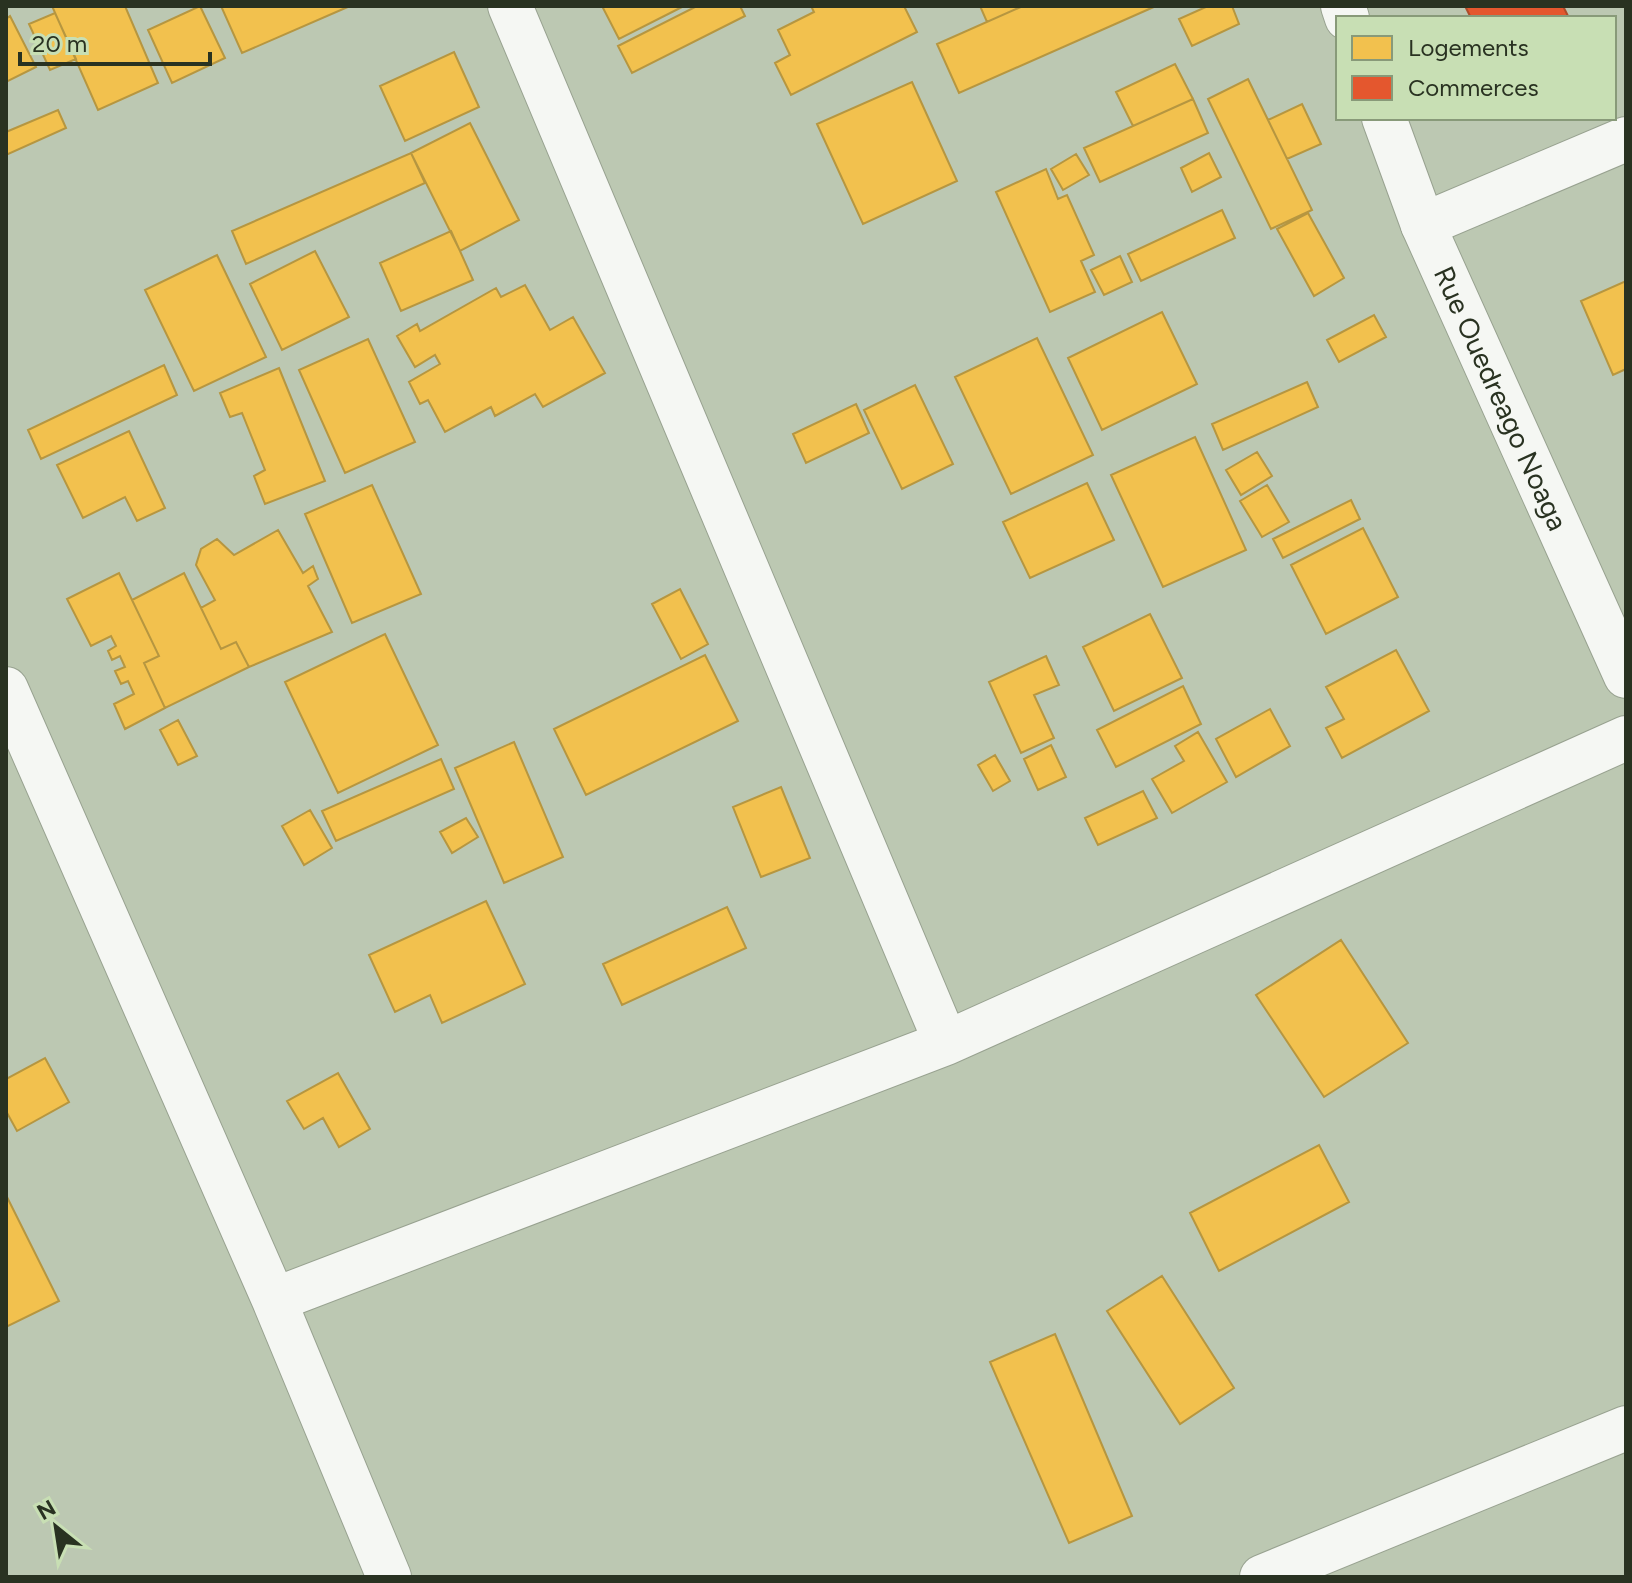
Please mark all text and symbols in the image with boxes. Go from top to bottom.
scale bar [20,16,210,66]
legend [1336,16,1616,120]
text: 20 m [32,29,87,58]
text: Logements [1408,33,1529,62]
text: Commerces [1408,73,1539,102]
street label: Rue Ouedreago Noaga [1427,261,1575,536]
north arrow [16,1487,96,1567]
text: N [32,1494,60,1526]

